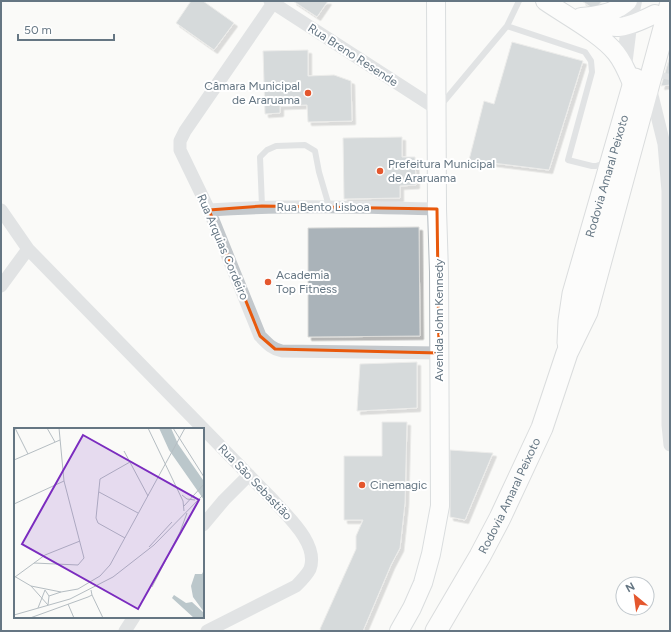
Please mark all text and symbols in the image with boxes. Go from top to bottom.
scale bar [18,16,114,42]
street label: Rua Breno Resende [305,21,401,90]
text: 50 m [24,23,52,37]
place label: Câmara Municipal de Araruama [204,79,300,107]
marker: Câmara Municipal de Araruama [303,88,313,98]
street label: Rodovia Amaral Peixoto [583,113,631,239]
place label: Prefeitura Municipal de Araruama [388,157,495,185]
marker: Prefeitura Municipal de Araruama [375,166,385,176]
street label: Rua Arquias Cordeiro [194,192,252,302]
street label: Rua Bento Lisboa [276,200,370,214]
street label: Avenida John Kennedy [432,258,446,381]
place label: Academia Top Fitness [276,268,338,296]
marker: Academia Top Fitness [263,277,273,287]
inset map [14,428,204,618]
street label: Rodovia Amaral Peixoto [475,436,543,556]
street label: Rua São Sebastião [215,441,295,523]
place label: Cinemagic [370,478,428,492]
marker: Cinemagic [357,480,367,490]
north arrow [615,576,655,616]
text: N [624,580,637,595]

